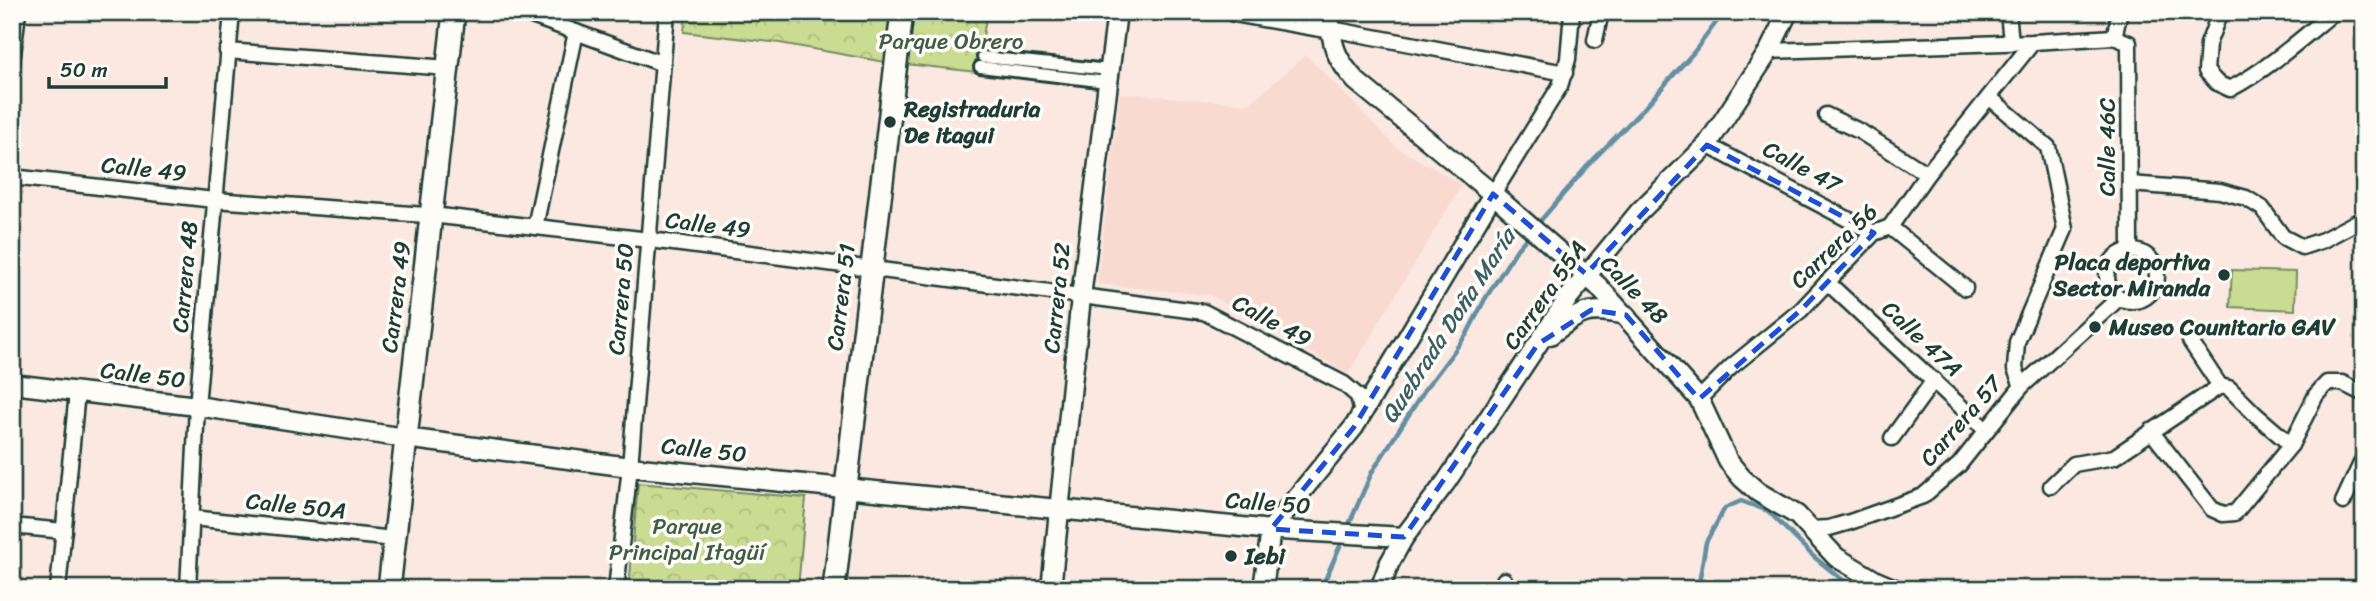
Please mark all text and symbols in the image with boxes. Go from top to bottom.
park label: Parque Obrero [878,21,1024,62]
scale bar [49,46,166,90]
text: 50 m [60,51,108,89]
place label: Registraduria De itagui [903,89,1041,156]
street label: Calle 46C [2087,97,2128,196]
marker: Registraduria De itagui [882,114,898,130]
street label: Calle 47 [1755,129,1850,206]
street label: Calle 49 [99,144,189,194]
street label: Carrera 56 [1780,193,1888,299]
street label: Calle 49 [663,199,753,251]
water label: Quebrada Doña María [1369,217,1529,432]
street label: Carrera 48 [160,219,210,334]
street label: Carrera 55A [1492,231,1598,359]
street label: Carrera 49 [369,239,423,355]
street label: Carrera 50 [596,241,646,357]
street label: Carrera 51 [814,241,868,353]
street label: Carrera 52 [1031,241,1083,355]
place label: Placa deportiva Sector Miranda [2052,242,2211,309]
street label: Calle 48 [1590,245,1678,335]
marker: Placa deportiva Sector Miranda [2216,267,2232,283]
street label: Calle 49 [1225,283,1319,359]
street label: Calle 47A [1872,290,1972,388]
place label: Museo Counitario GAV [2108,307,2336,348]
marker: Museo Counitario GAV [2087,319,2103,335]
street label: Calle 50 [98,349,188,401]
street label: Carrera 57 [1909,364,2014,476]
street label: Calle 50 [659,425,749,475]
street label: Calle 50A [244,480,348,532]
street label: Calle 50 [1224,480,1312,526]
park label: Parque Principal Itagüí [609,506,768,573]
place label: Iebi [1244,536,1287,577]
marker: Iebi [1223,548,1239,564]

